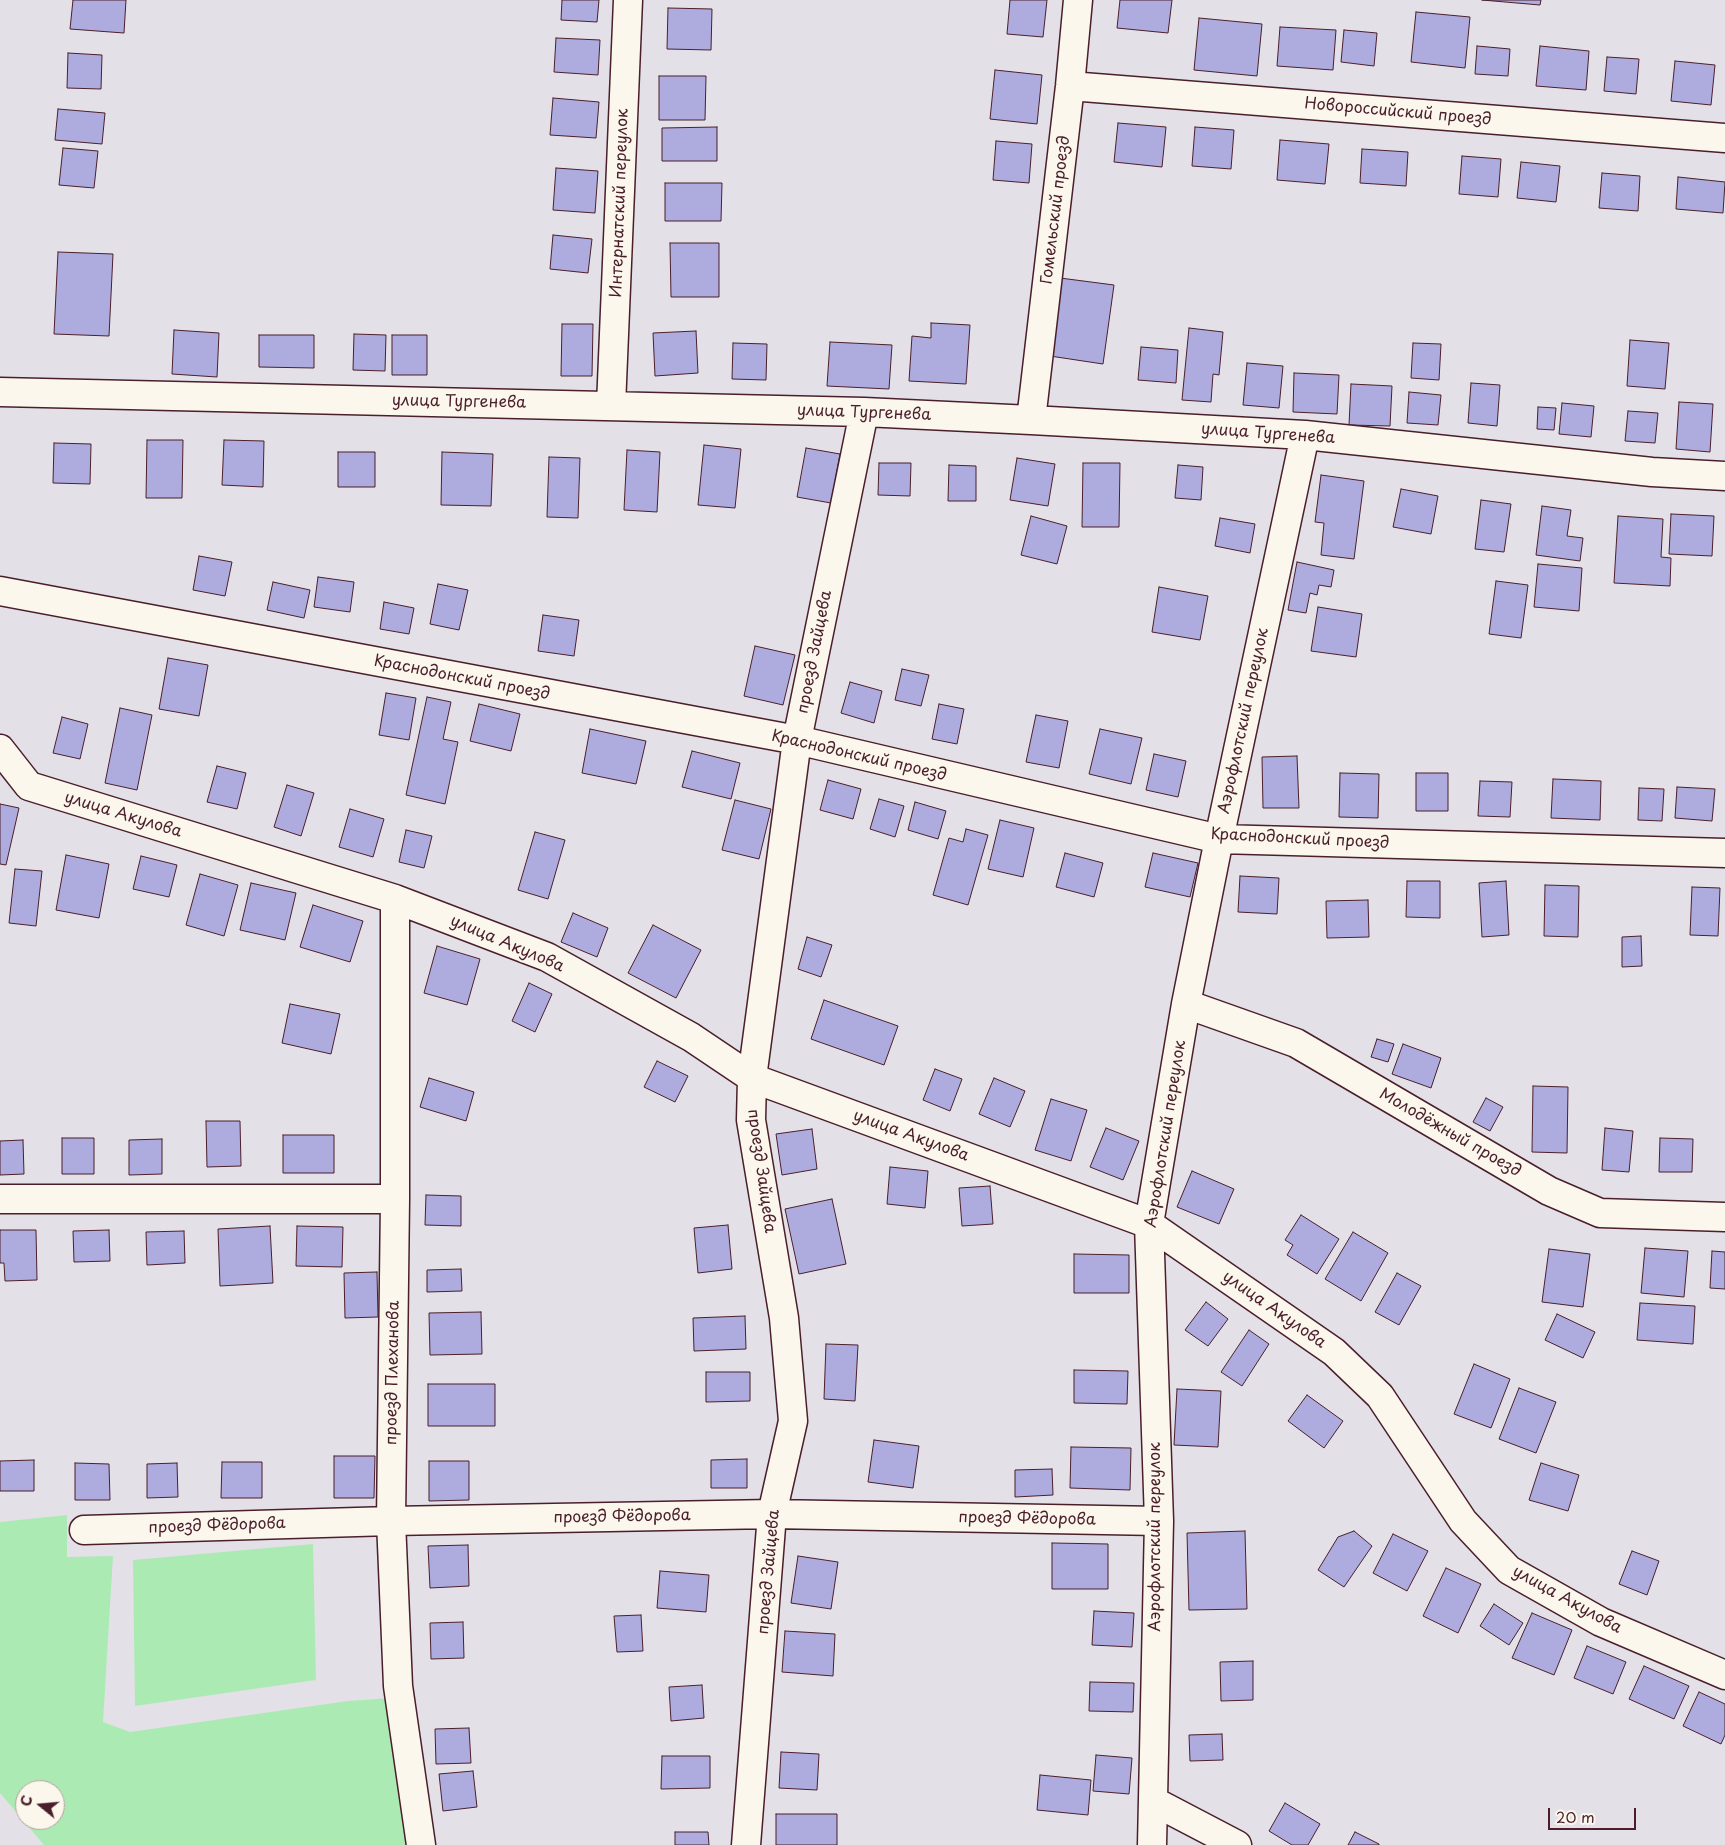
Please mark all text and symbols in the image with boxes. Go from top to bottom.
street label: Новороссийский проезд [1304,94,1492,130]
street label: Интернатский переулок [607,108,633,298]
street label: Гомельский проезд [1037,135,1075,285]
street label: улица Тургенева [392,391,526,413]
street label: улица Тургенева [797,401,931,425]
street label: улица Тургенева [1200,420,1336,448]
street label: проезд Зайцева [794,589,836,715]
street label: Аэрофлотский переулок [1215,626,1273,816]
street label: Краснодонский проезд [372,651,552,705]
street label: Краснодонский проезд [770,727,948,785]
street label: улица Акулова [62,788,184,842]
street label: Краснодонский проезд [1210,825,1390,853]
street label: улица Акулова [447,911,567,977]
street label: Аэрофлотский переулок [1142,1039,1190,1229]
street label: Молодёжный проезд [1376,1085,1524,1181]
street label: улица Акулова [851,1106,971,1166]
street label: проезд Зайцева [743,1108,779,1234]
street label: улица Акулова [1219,1267,1329,1353]
street label: проезд Плеханова [382,1301,404,1445]
street label: Аэрофлотский переулок [1146,1442,1166,1632]
street label: проезд Фёдорова [553,1506,691,1528]
street label: проезд Фёдорова [958,1508,1096,1530]
street label: проезд Зайцева [754,1509,784,1635]
street label: проезд Фёдорова [148,1514,286,1538]
street label: улица Акулова [1509,1562,1625,1638]
north arrow [15,1780,65,1830]
text: С [15,1793,38,1809]
scale bar [1550,1798,1638,1830]
text: 20 m [1556,1805,1595,1828]

